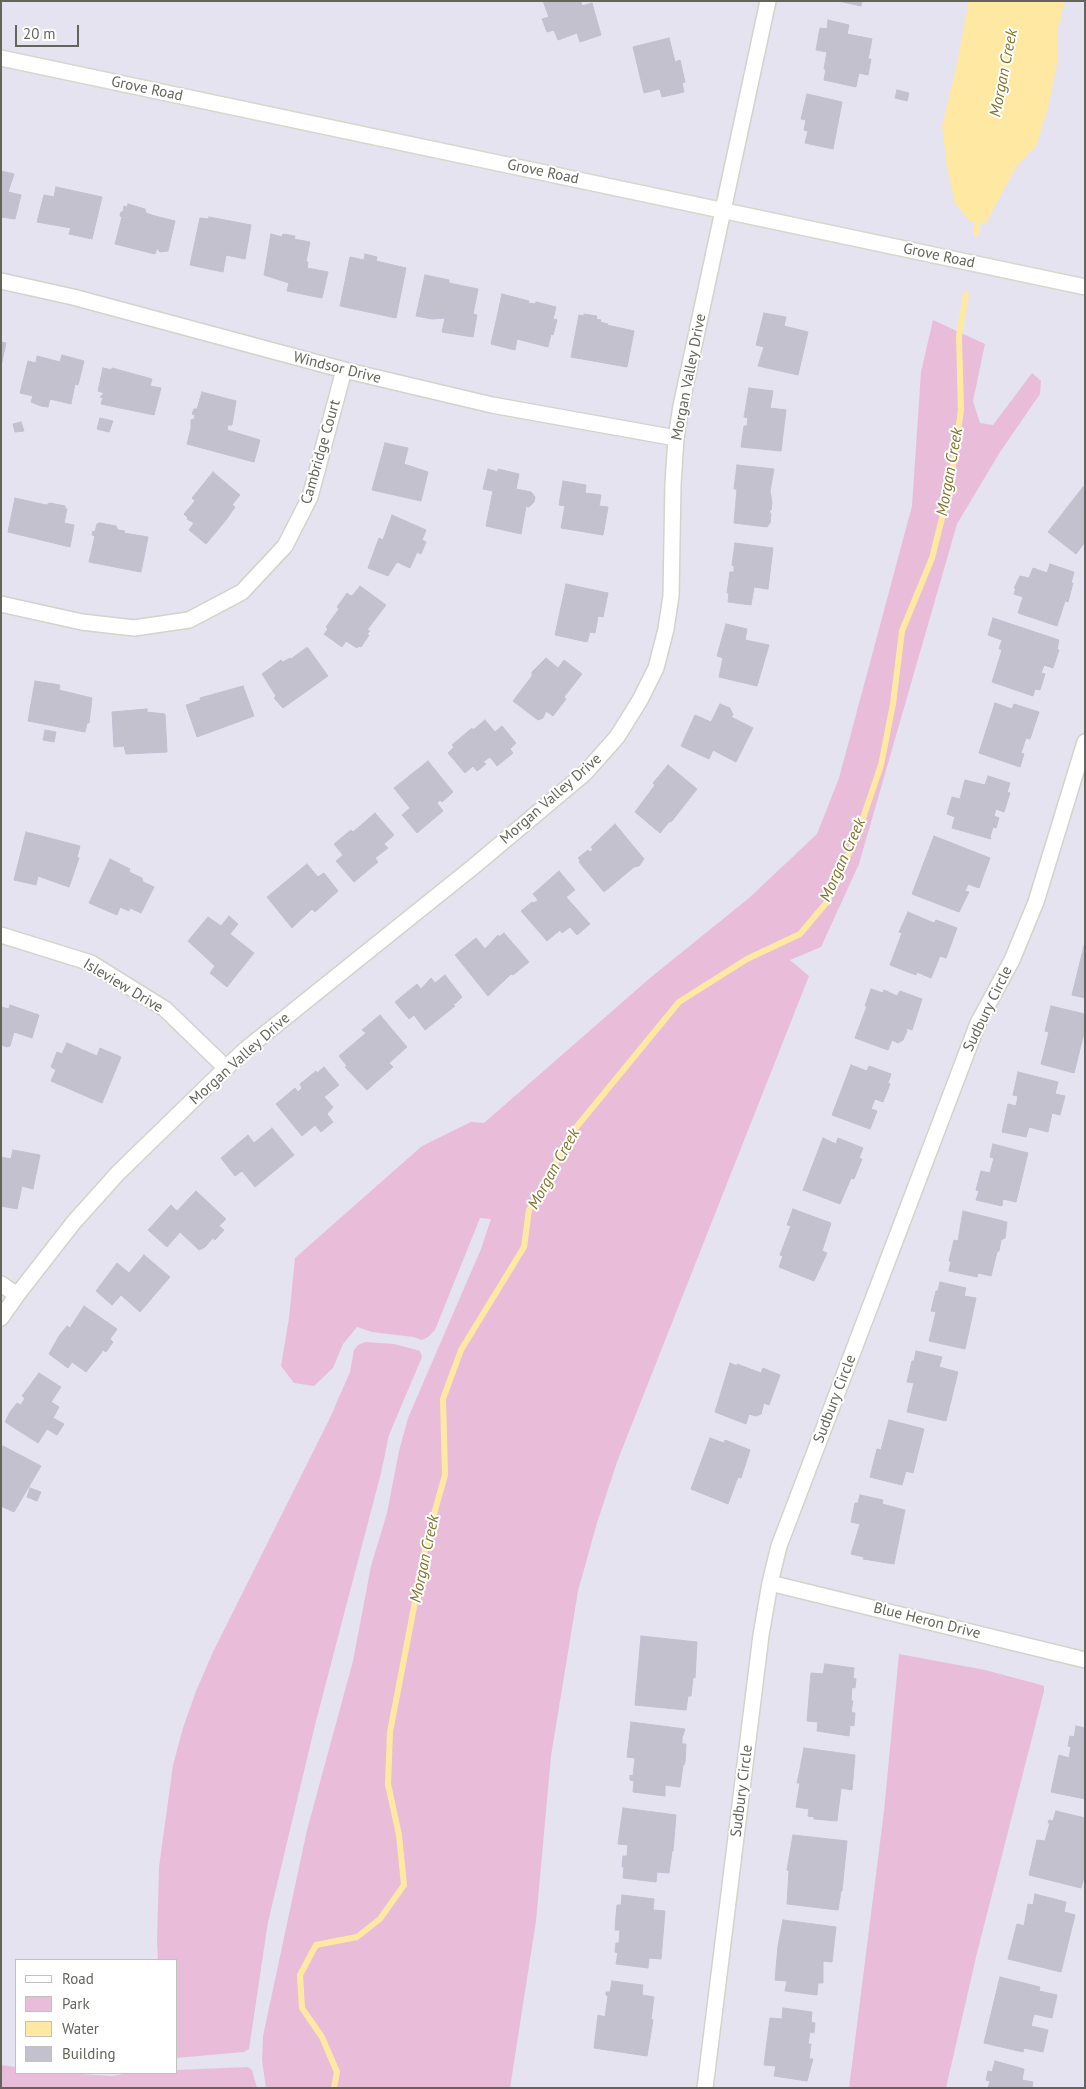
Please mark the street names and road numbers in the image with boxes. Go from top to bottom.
street label: Grove Road [110,73,184,105]
street label: Grove Road [506,156,580,188]
street label: Grove Road [902,240,976,272]
street label: Morgan Valley Drive [668,312,710,442]
street label: Windsor Drive [291,348,383,388]
street label: Cambridge Court [298,398,344,506]
street label: Morgan Valley Drive [497,750,605,848]
street label: Isleview Drive [80,955,166,1017]
street label: Sudbury Circle [960,963,1016,1055]
street label: Morgan Valley Drive [186,1009,294,1109]
street label: Sudbury Circle [810,1352,860,1446]
street label: Blue Heron Drive [872,1599,982,1643]
street label: Sudbury Circle [727,1744,757,1838]

